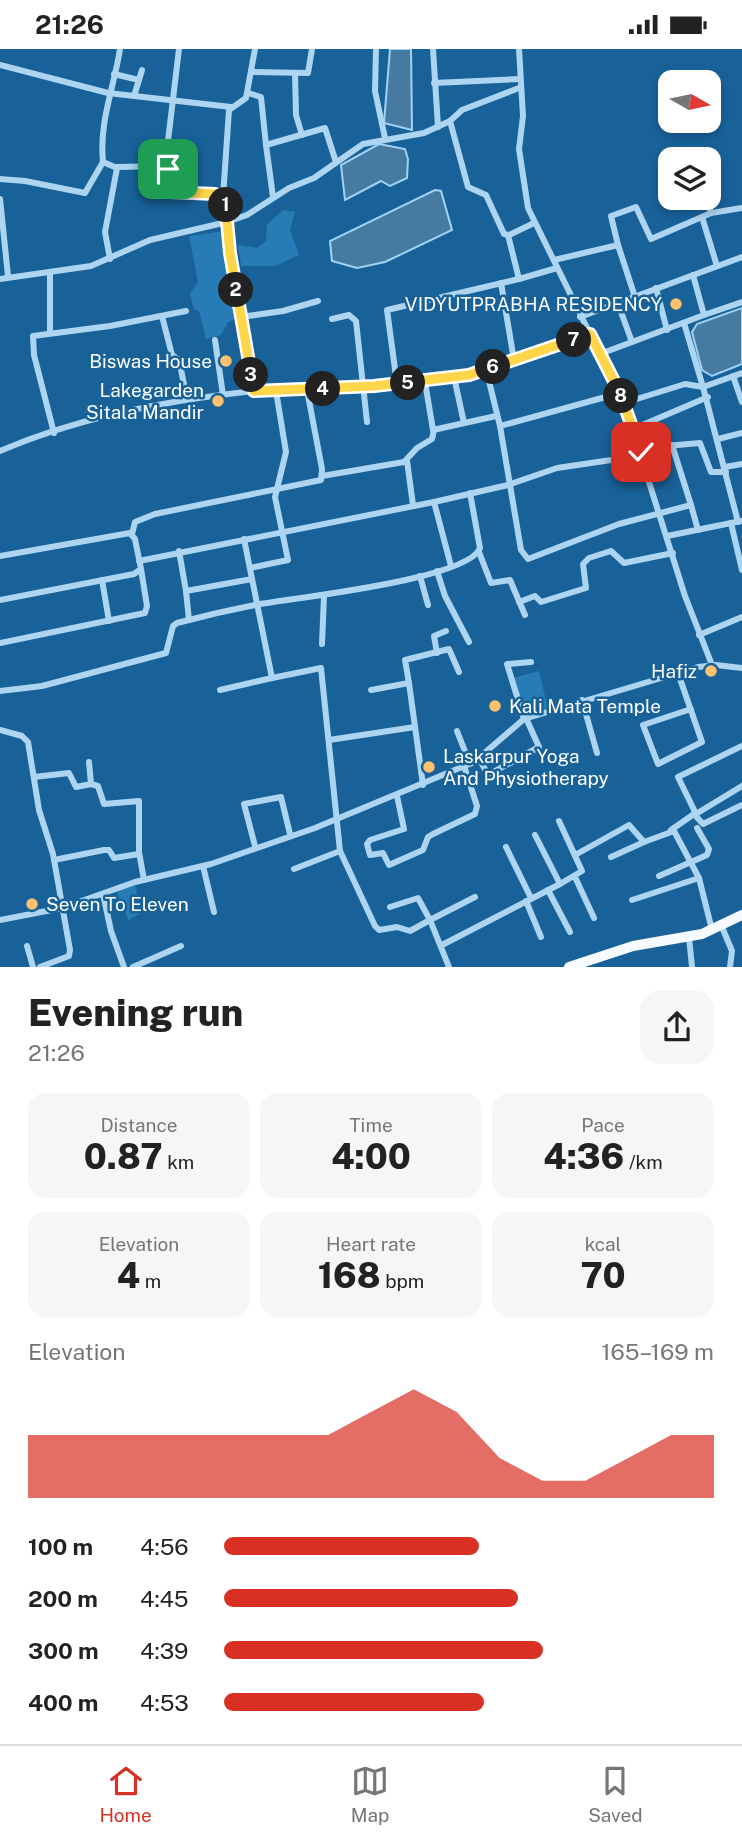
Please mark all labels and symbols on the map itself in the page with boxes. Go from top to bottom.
north arrow [658,70,721,133]
pin [138,139,198,199]
pin: 1 [208,187,244,223]
pin: 2 [218,273,254,307]
place label: VIDYUTPRABHA RESIDENCY [405,293,662,315]
marker: VIDYUTPRABHA RESIDENCY [668,296,684,312]
pin: 7 [556,323,592,357]
pin: 6 [476,349,510,385]
place label: Biswas House [89,350,212,372]
marker: Biswas House [218,353,234,369]
pin: 3 [233,357,268,393]
pin: 5 [390,365,426,401]
pin: 4 [306,371,340,407]
place label: Lakegarden Sitala Mandir [86,379,204,423]
pin: 8 [604,379,638,413]
marker: Lakegarden Sitala Mandir [210,393,226,409]
pin [611,422,671,482]
place label: Hafiz [651,660,697,682]
marker: Hafiz [703,663,719,679]
place label: Kali Mata Temple [509,695,661,717]
marker: Kali Mata Temple [487,698,503,714]
place label: Laskarpur Yoga And Physiotherapy [443,745,609,789]
marker: Laskarpur Yoga And Physiotherapy [421,759,437,775]
place label: Seven To Eleven [46,893,189,915]
marker: Seven To Eleven [24,896,40,912]

